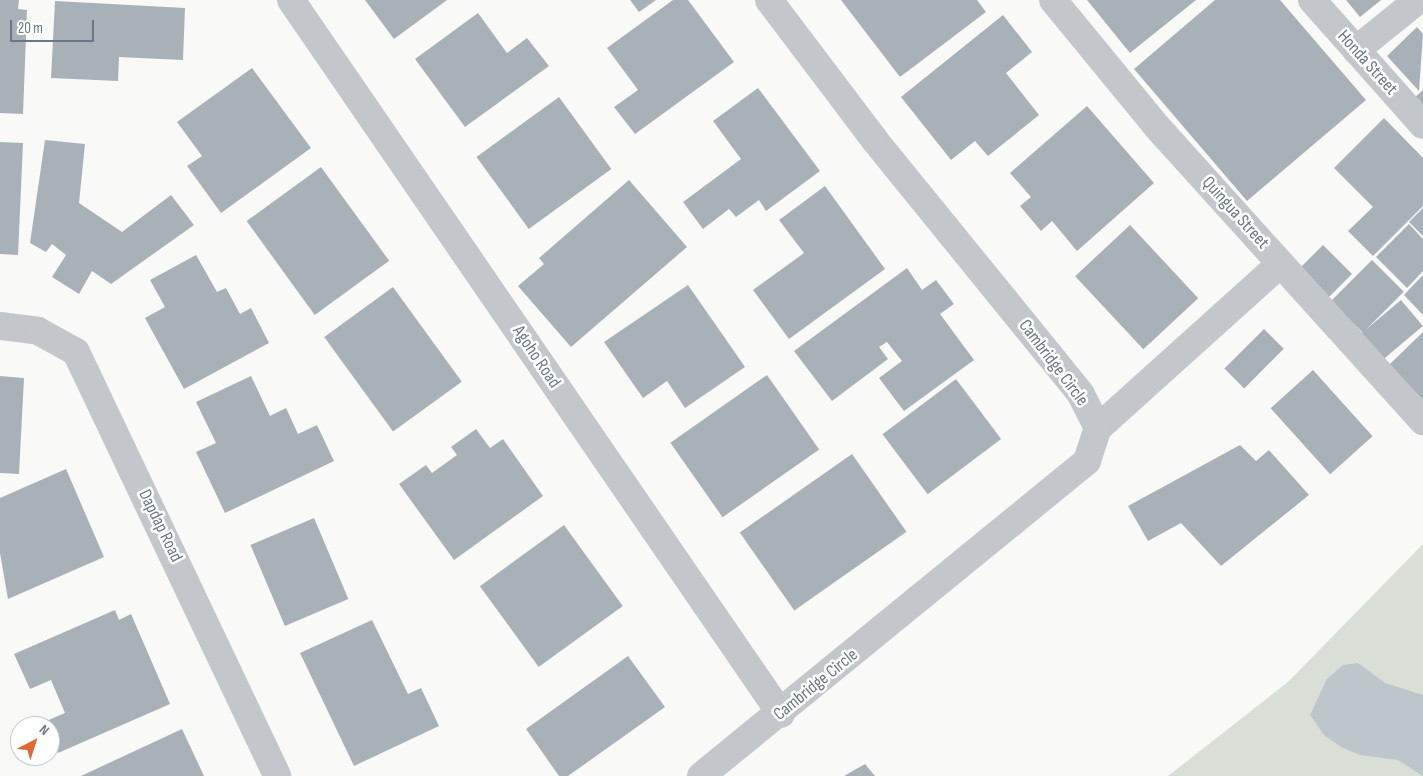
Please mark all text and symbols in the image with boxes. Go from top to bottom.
scale bar [12,10,96,42]
text: 20 m [18,19,43,38]
street label: Honda Street [1332,26,1402,100]
street label: Quingua Street [1197,172,1273,254]
street label: Cambridge Circle [1014,316,1092,410]
street label: Agoho Road [507,322,565,392]
street label: Dapdap Road [133,486,187,566]
street label: Cambridge Circle [769,644,863,726]
north arrow [10,716,60,766]
text: N [36,721,53,739]

